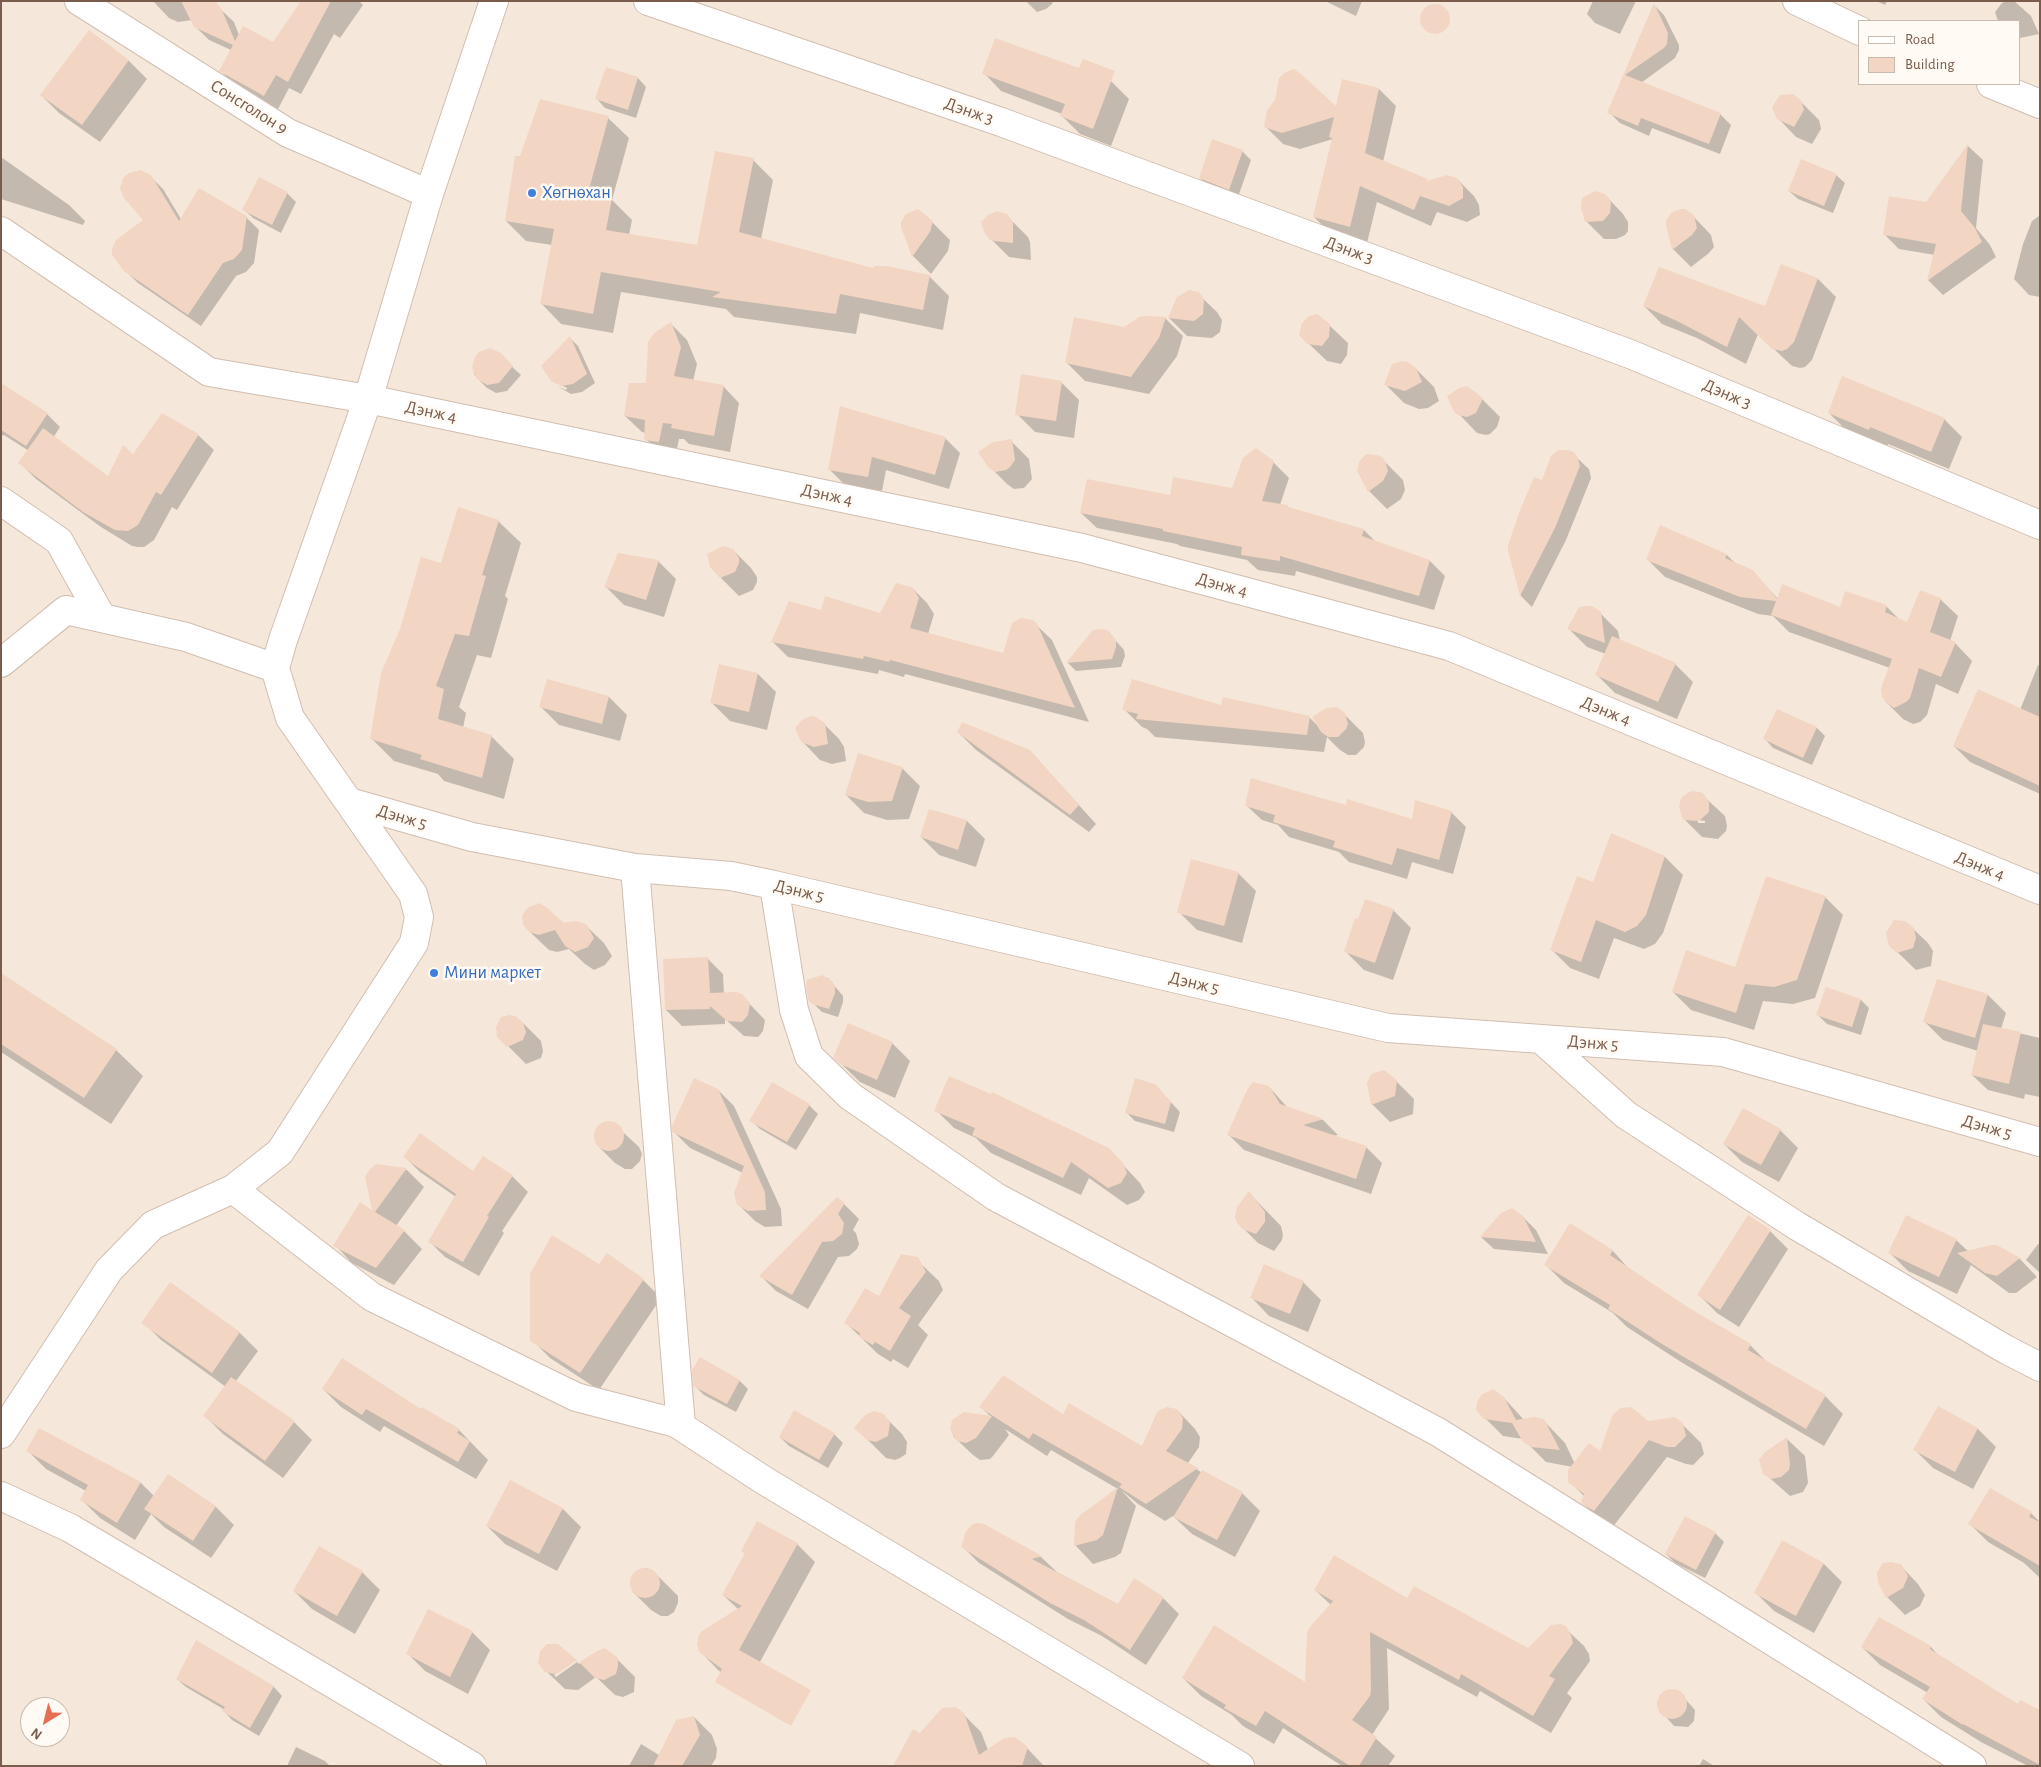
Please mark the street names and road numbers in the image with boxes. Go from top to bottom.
street label: Сонсголон 9 [206,75,292,139]
street label: Дэнж 3 [941,93,997,129]
street label: Дэнж 3 [1321,231,1377,269]
street label: Дэнж 3 [1699,374,1755,414]
street label: Дэнж 4 [403,396,459,428]
street label: Дэнж 4 [799,479,855,511]
street label: Дэнж 4 [1194,568,1250,602]
street label: Дэнж 4 [1578,691,1634,731]
street label: Дэнж 5 [375,800,429,834]
street label: Дэнж 4 [1952,846,2008,886]
street label: Дэнж 5 [772,875,826,907]
street label: Дэнж 5 [1167,967,1221,999]
street label: Дэнж 5 [1567,1030,1619,1056]
street label: Дэнж 5 [1960,1110,2014,1144]

